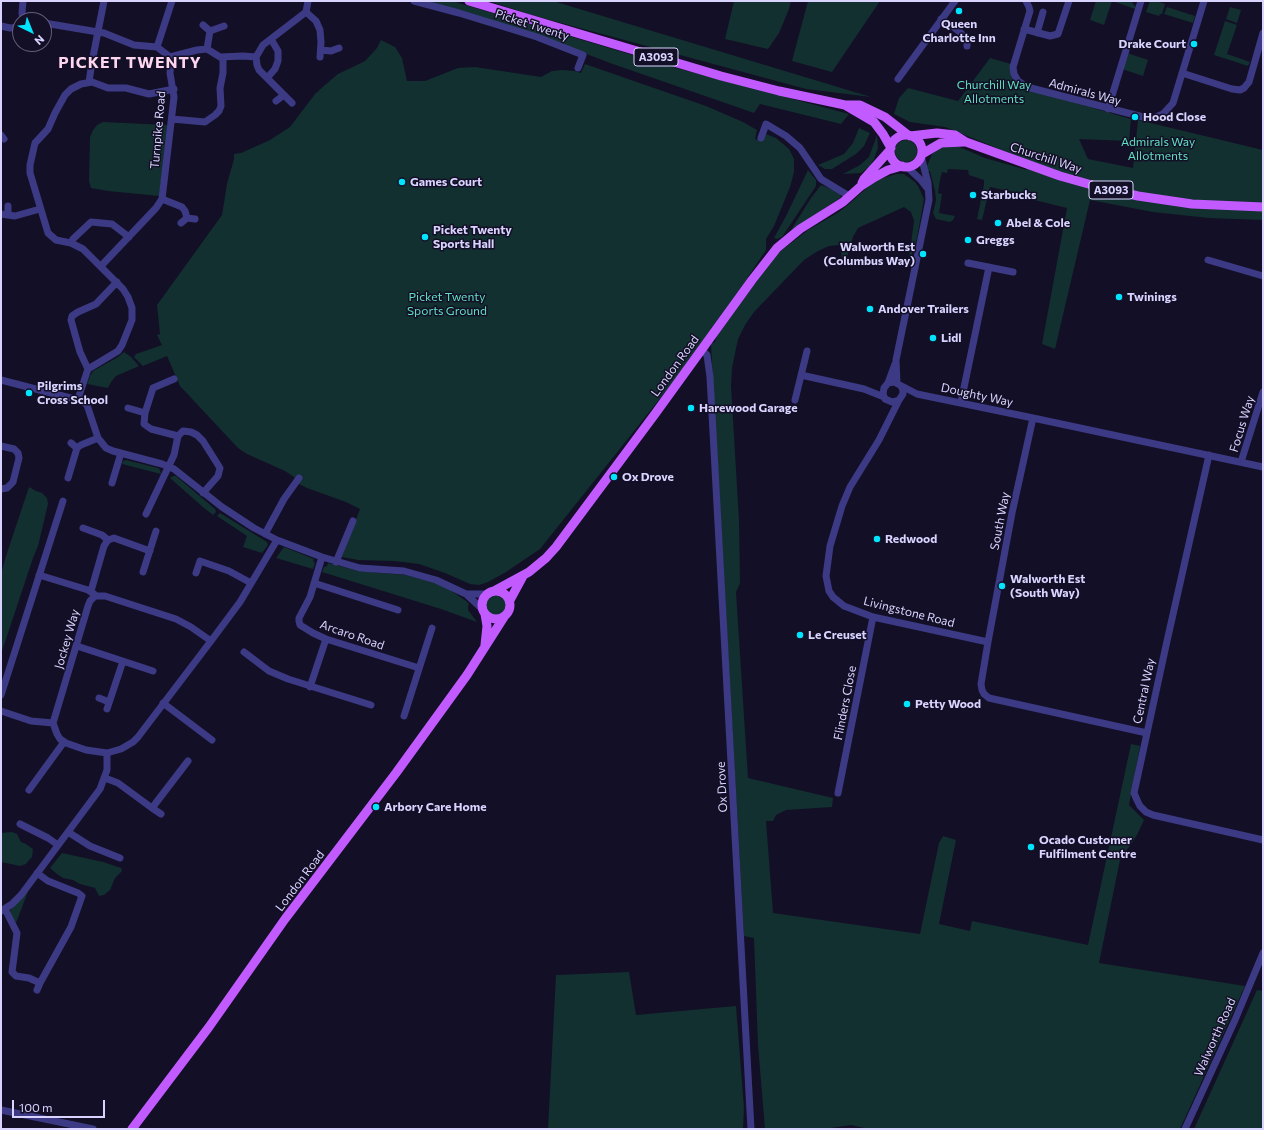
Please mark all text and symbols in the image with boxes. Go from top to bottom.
street label: Picket Twenty [493,6,571,44]
marker: Queen Charlotte Inn [954,6,964,16]
north arrow [12,12,52,52]
place label: Queen Charlotte Inn [922,17,996,45]
text: N [32,33,47,48]
place label: Drake Court [1119,37,1186,51]
marker: Drake Court [1189,39,1199,49]
road number: A3093 [634,48,678,66]
district label: PICKET TWENTY [58,53,202,73]
street label: Admirals Way [1047,75,1123,109]
park label: Churchill Way Allotments [957,78,1031,106]
street label: Turnpike Road [147,90,169,170]
place label: Hood Close [1143,110,1206,124]
marker: Hood Close [1130,112,1140,122]
park label: Admirals Way Allotments [1121,135,1195,163]
street label: Churchill Way [1008,140,1084,176]
place label: Games Court [410,175,482,189]
marker: Games Court [397,177,407,187]
road number: A3093 [1089,181,1133,199]
place label: Starbucks [981,188,1037,202]
marker: Starbucks [968,190,978,200]
place label: Abel & Cole [1006,216,1070,230]
marker: Abel & Cole [993,218,1003,228]
place label: Picket Twenty Sports Hall [433,223,512,251]
marker: Picket Twenty Sports Hall [420,232,430,242]
place label: Greggs [976,233,1015,247]
marker: Greggs [963,235,973,245]
place label: Walworth Est (Columbus Way) [824,240,915,268]
marker: Walworth Est (Columbus Way) [918,249,928,259]
park label: Picket Twenty Sports Ground [407,290,487,318]
place label: Twinings [1127,290,1177,304]
marker: Twinings [1114,292,1124,302]
place label: Andover Trailers [878,302,969,316]
marker: Andover Trailers [865,304,875,314]
place label: Lidl [941,331,962,345]
street label: London Road [648,333,702,399]
marker: Lidl [928,333,938,343]
place label: Pilgrims Cross School [37,379,108,407]
street label: Doughty Way [940,380,1014,410]
marker: Pilgrims Cross School [24,388,34,398]
street label: Focus Way [1227,394,1257,454]
place label: Harewood Garage [699,401,798,415]
marker: Harewood Garage [686,403,696,413]
place label: Ox Drove [622,470,674,484]
marker: Ox Drove [609,472,619,482]
street label: South Way [987,491,1013,551]
place label: Redwood [885,532,937,546]
marker: Redwood [872,534,882,544]
place label: Walworth Est (South Way) [1010,572,1085,600]
marker: Walworth Est (South Way) [997,581,1007,591]
street label: Livingstone Road [862,594,956,630]
street label: Jockey Way [52,607,82,671]
street label: Arcaro Road [318,617,386,653]
place label: Le Creuset [808,628,867,642]
marker: Le Creuset [795,630,805,640]
street label: Central Way [1130,657,1158,725]
street label: Flinders Close [831,665,859,741]
place label: Petty Wood [915,697,981,711]
marker: Petty Wood [902,699,912,709]
street label: Ox Drove [713,761,731,813]
place label: Arbory Care Home [384,800,487,814]
marker: Arbory Care Home [371,802,381,812]
place label: Ocado Customer Fulfilment Centre [1039,833,1136,861]
marker: Ocado Customer Fulfilment Centre [1026,842,1036,852]
street label: London Road [273,848,327,914]
street label: Walworth Road [1191,996,1239,1078]
scale bar [14,1092,107,1118]
text: 100 m [19,1100,53,1114]

